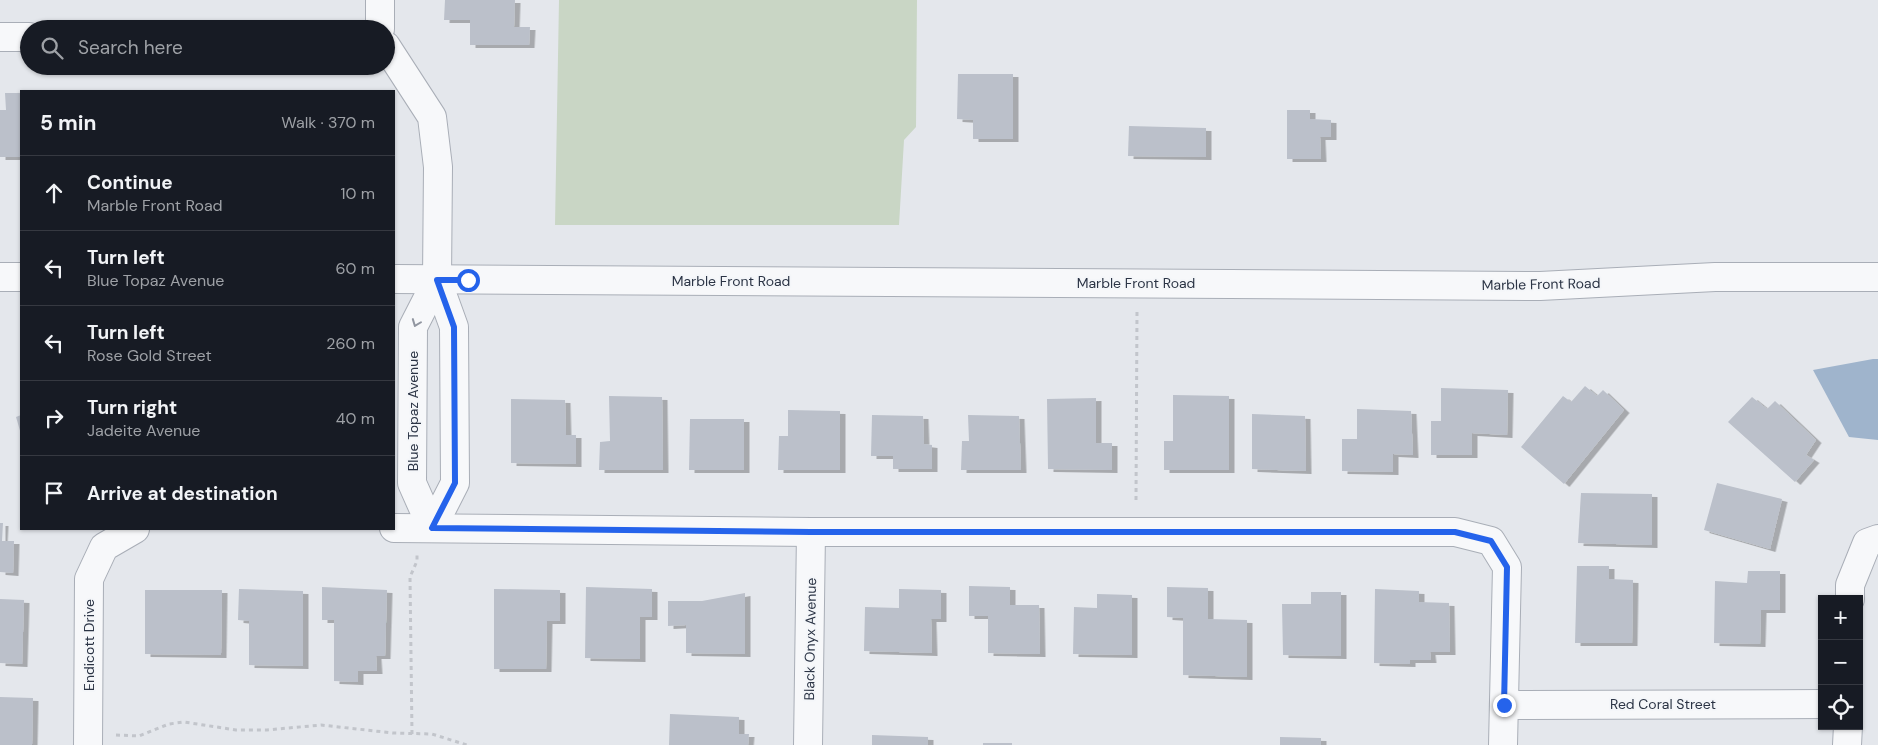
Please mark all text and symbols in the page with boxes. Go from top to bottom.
search box [20,20,395,75]
icon: search [38,34,66,62]
text: Search here [78,35,183,60]
text: 5 min [40,109,96,137]
text: Walk · 370 m [281,112,375,133]
text: Continue [87,170,173,195]
icon: ahead [40,179,68,207]
text: 10 m [341,183,375,204]
text: Marble Front Road [87,195,223,216]
text: Turn left [87,245,165,270]
icon: left [40,254,68,282]
text: 60 m [335,258,375,279]
route start [457,269,480,292]
text: Blue Topaz Avenue [87,270,224,291]
street label: Marble Front Road [672,272,790,290]
street label: Marble Front Road [1077,274,1195,292]
street label: Marble Front Road [1482,274,1600,294]
one-way arrow [412,318,422,327]
text: Turn left [87,320,165,345]
icon: left [40,329,68,357]
text: 260 m [326,333,375,354]
text: Rose Gold Street [87,345,212,366]
street label: Blue Topaz Avenue [404,351,422,471]
text: Turn right [87,395,177,420]
icon: right [40,404,68,432]
text: 40 m [336,408,375,429]
text: Jadeite Avenue [87,420,200,441]
icon: arrive [40,479,68,507]
text: Arrive at destination [87,481,278,506]
street label: Black Onyx Avenue [800,577,820,700]
map controls [1818,595,1863,730]
button: + [1818,595,1863,640]
street label: Endicott Drive [80,599,98,691]
button: − [1818,640,1863,685]
button: locate [1818,685,1863,730]
route end [1493,694,1516,717]
street label: Red Coral Street [1610,695,1716,713]

